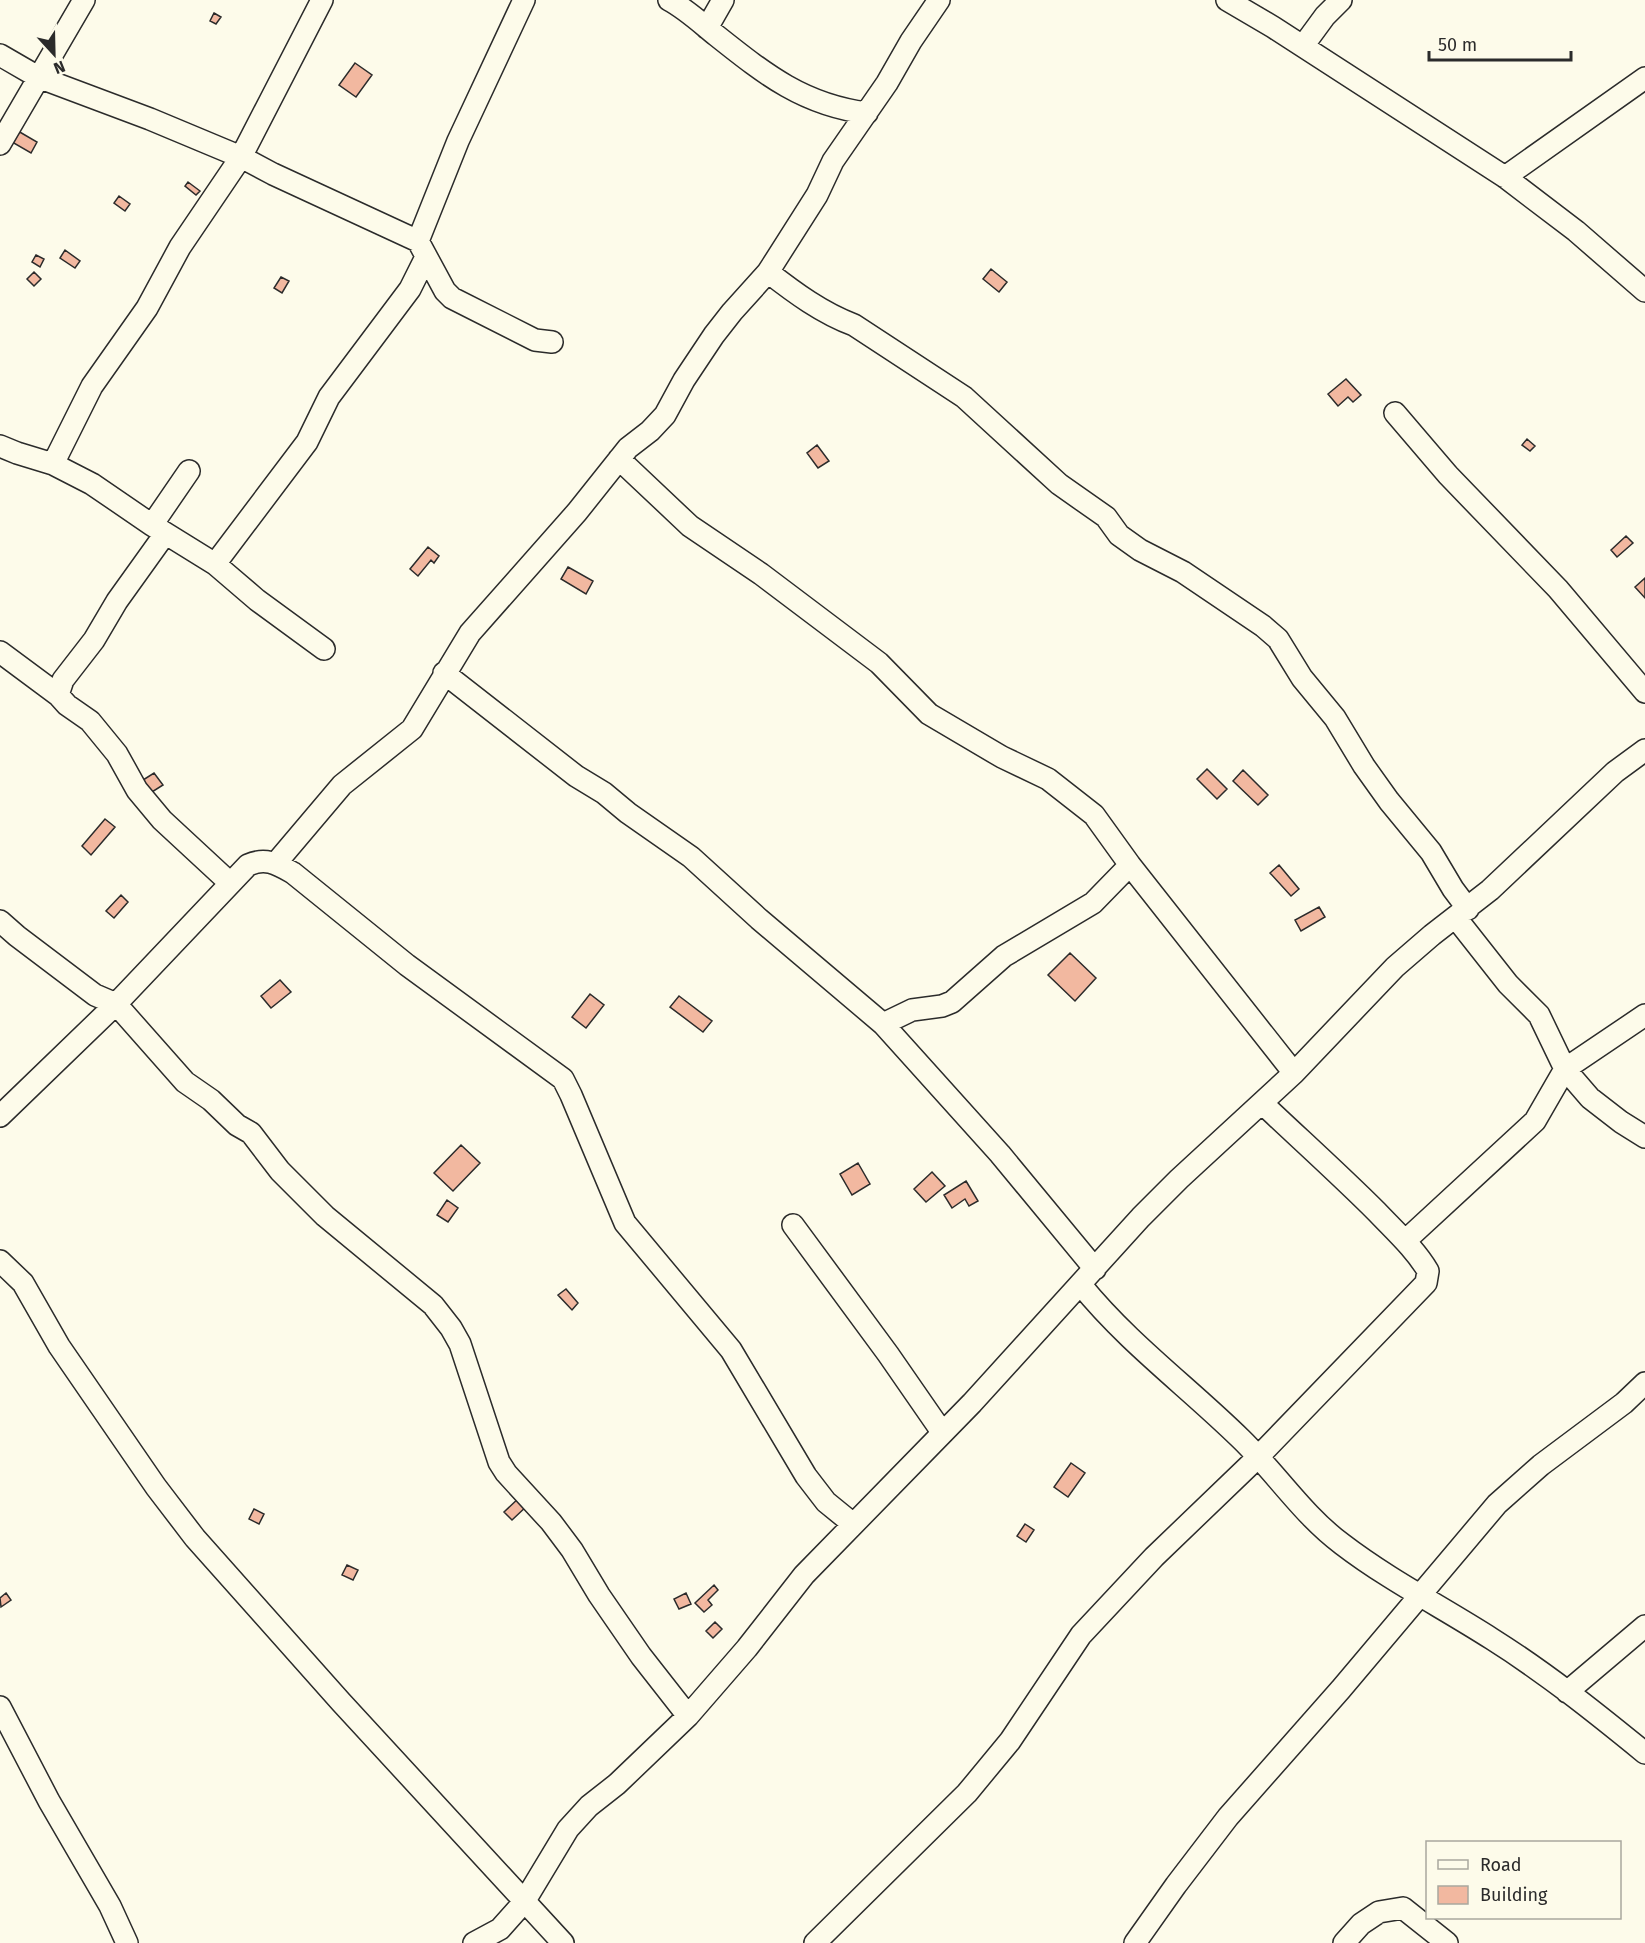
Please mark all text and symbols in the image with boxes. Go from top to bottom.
north arrow [24,24,84,84]
scale bar [1429,24,1572,62]
text: 50 m [1438,34,1477,56]
text: N [51,57,68,78]
legend [1426,1841,1621,1919]
text: Road [1480,1854,1522,1876]
text: Building [1480,1884,1548,1906]

